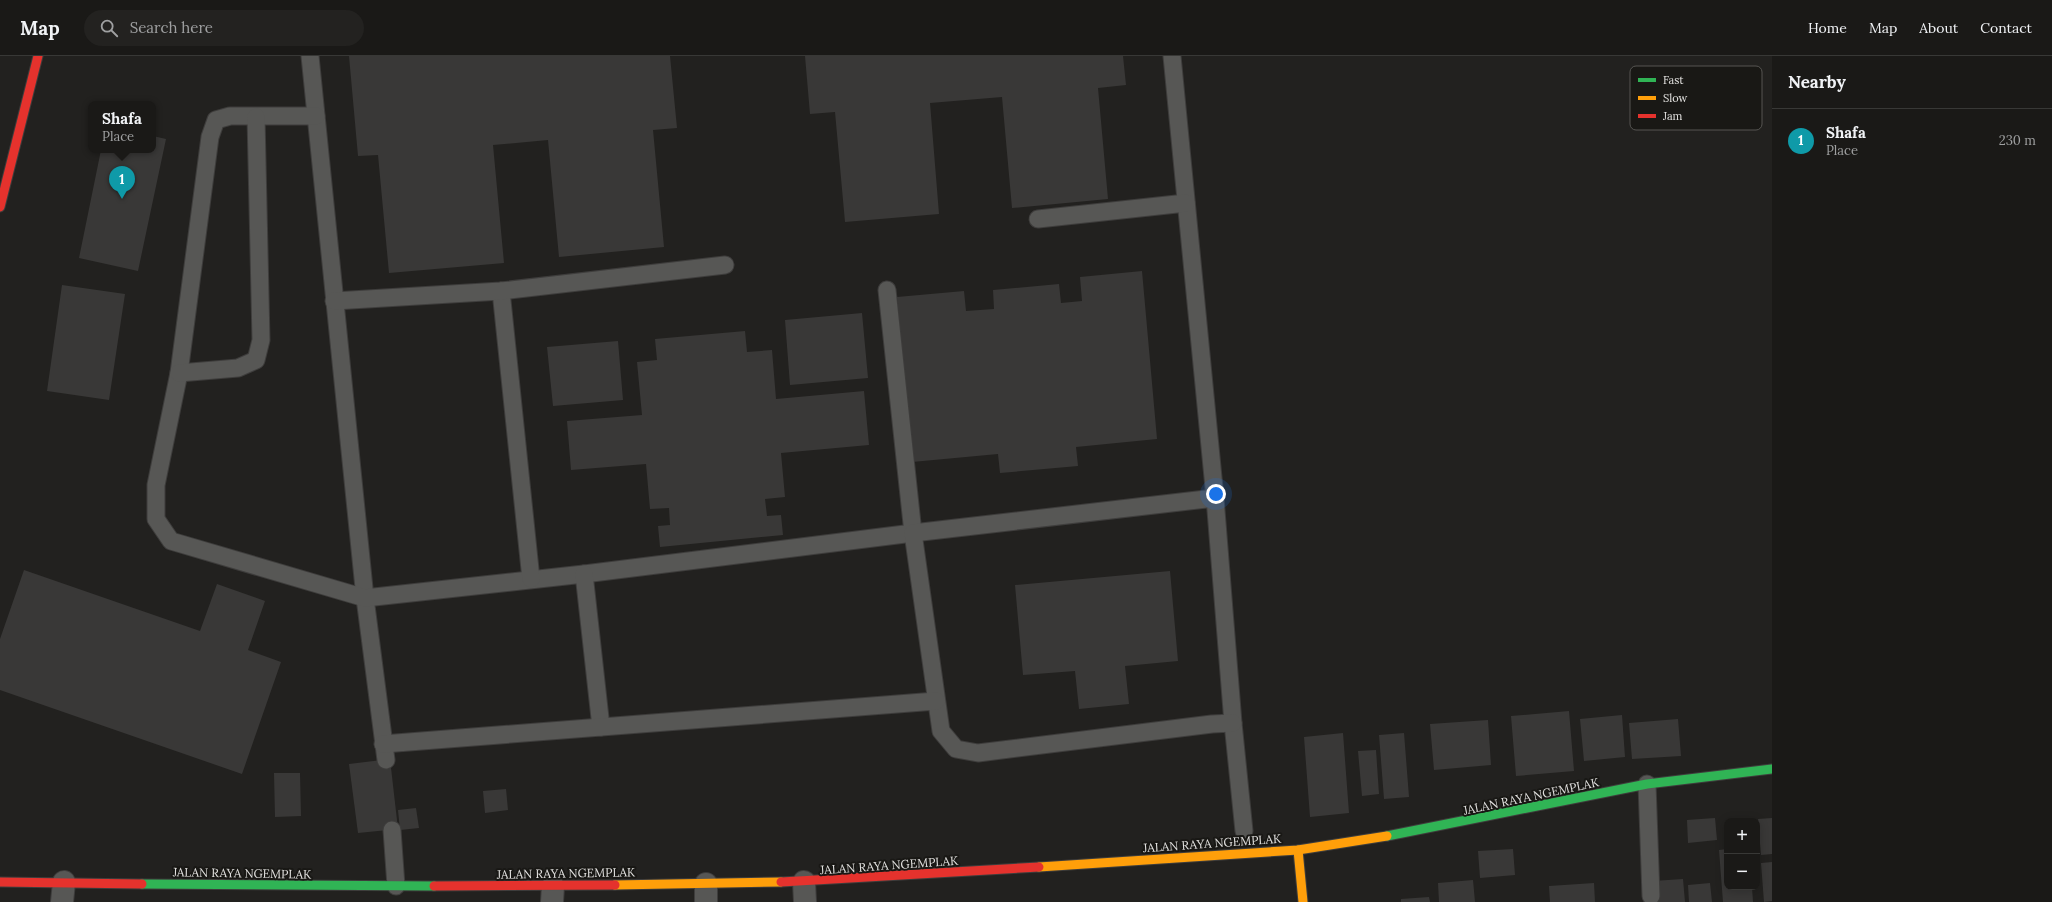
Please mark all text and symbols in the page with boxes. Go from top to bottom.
search box [84,10,364,46]
text: Map [20,16,60,40]
icon: search [98,17,120,39]
text: Search here [130,18,213,37]
text: Home [1808,19,1847,37]
text: Map [1869,19,1897,37]
text: About [1919,19,1958,37]
text: Contact [1980,19,2032,37]
legend [1630,66,1762,130]
text: Nearby [1788,71,1846,93]
text: Fast [1663,73,1684,87]
text: Slow [1663,91,1688,105]
popup [88,101,156,153]
text: Shafa [102,109,142,128]
text: Jam [1662,109,1683,123]
text: Shafa [1826,123,1866,142]
text: Place [102,128,134,145]
text: 1 [1798,132,1804,149]
text: 230 m [1999,132,2036,149]
text: Place [1826,142,1858,159]
pin: 1 [109,166,135,199]
your location [1206,484,1226,504]
street label: JALAN RAYA NGEMPLAK [1461,774,1601,818]
map controls [1724,818,1760,890]
button: + [1724,818,1760,854]
street label: JALAN RAYA NGEMPLAK [1141,831,1282,855]
street label: JALAN RAYA NGEMPLAK [818,853,959,877]
button: − [1724,854,1760,890]
street label: JALAN RAYA NGEMPLAK [172,864,312,882]
street label: JALAN RAYA NGEMPLAK [496,864,636,882]

